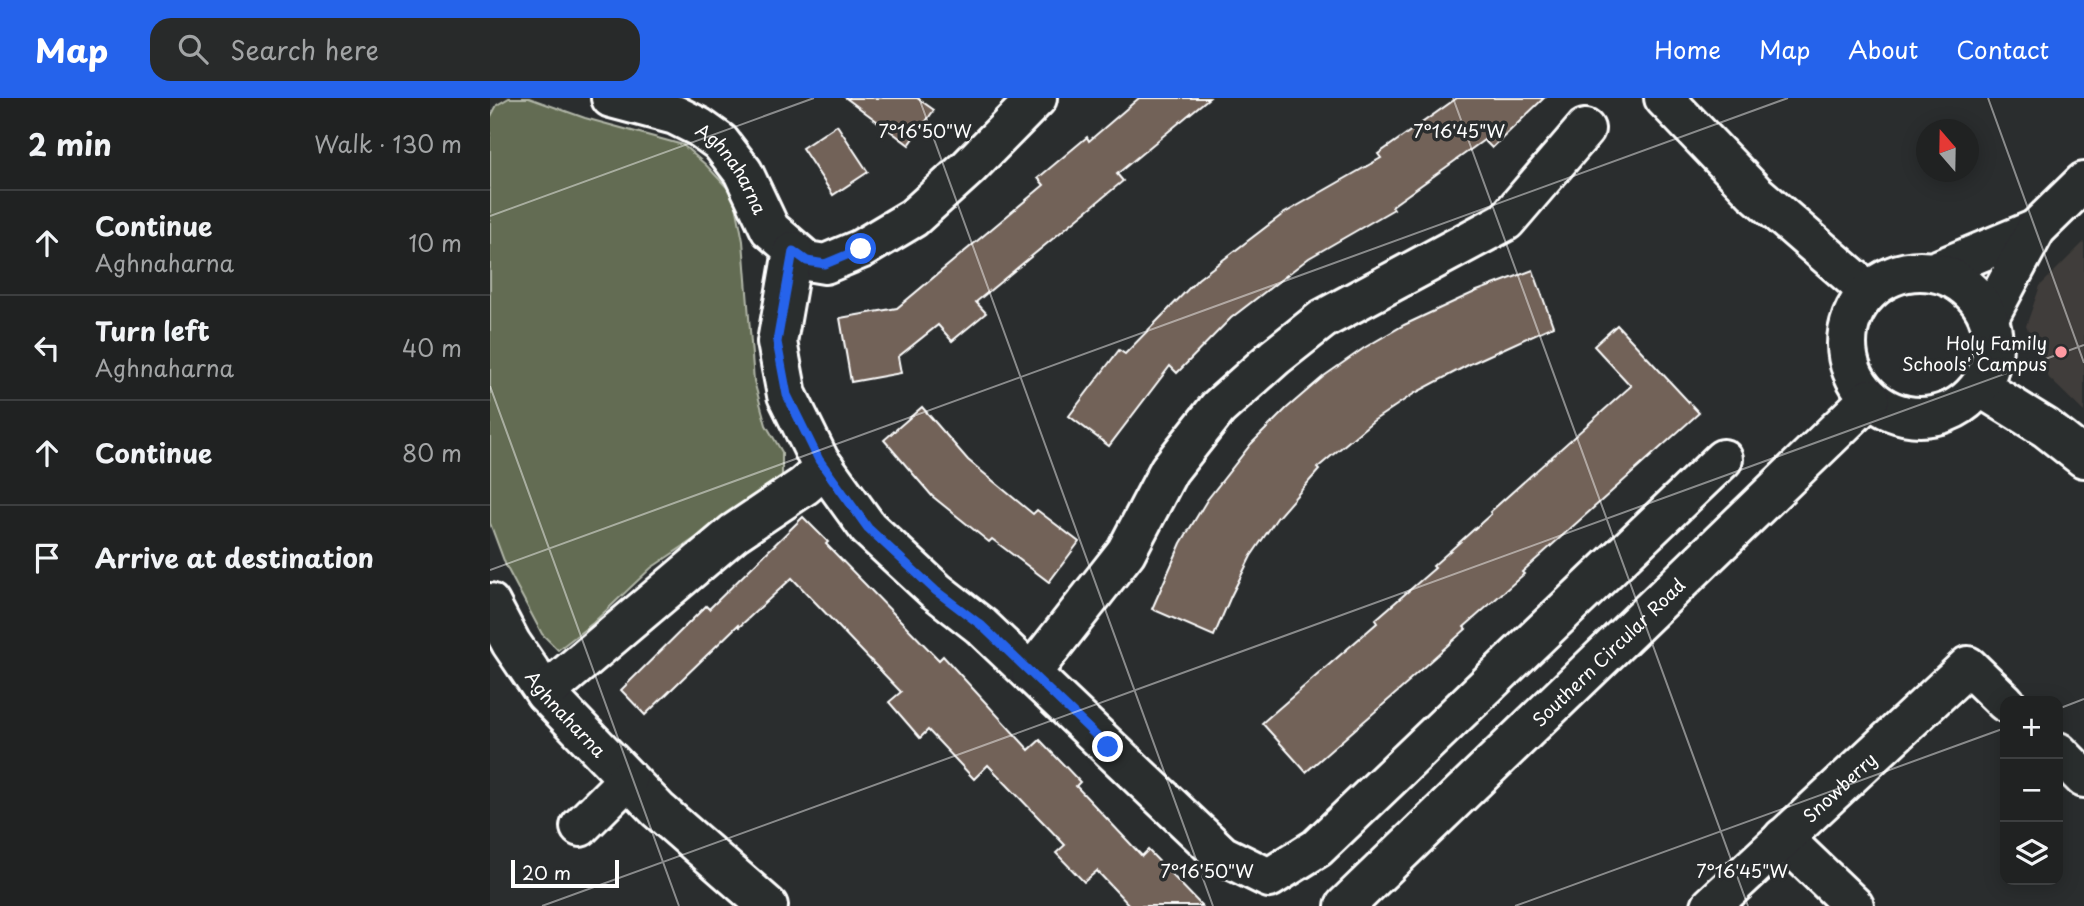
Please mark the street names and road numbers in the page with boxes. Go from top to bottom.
street label: Aghnaharna [691,116,775,219]
street label: Southern Circular Road [1526,571,1691,732]
street label: Aghnaharna [520,665,613,763]
street label: Snowberry [1796,745,1882,828]

